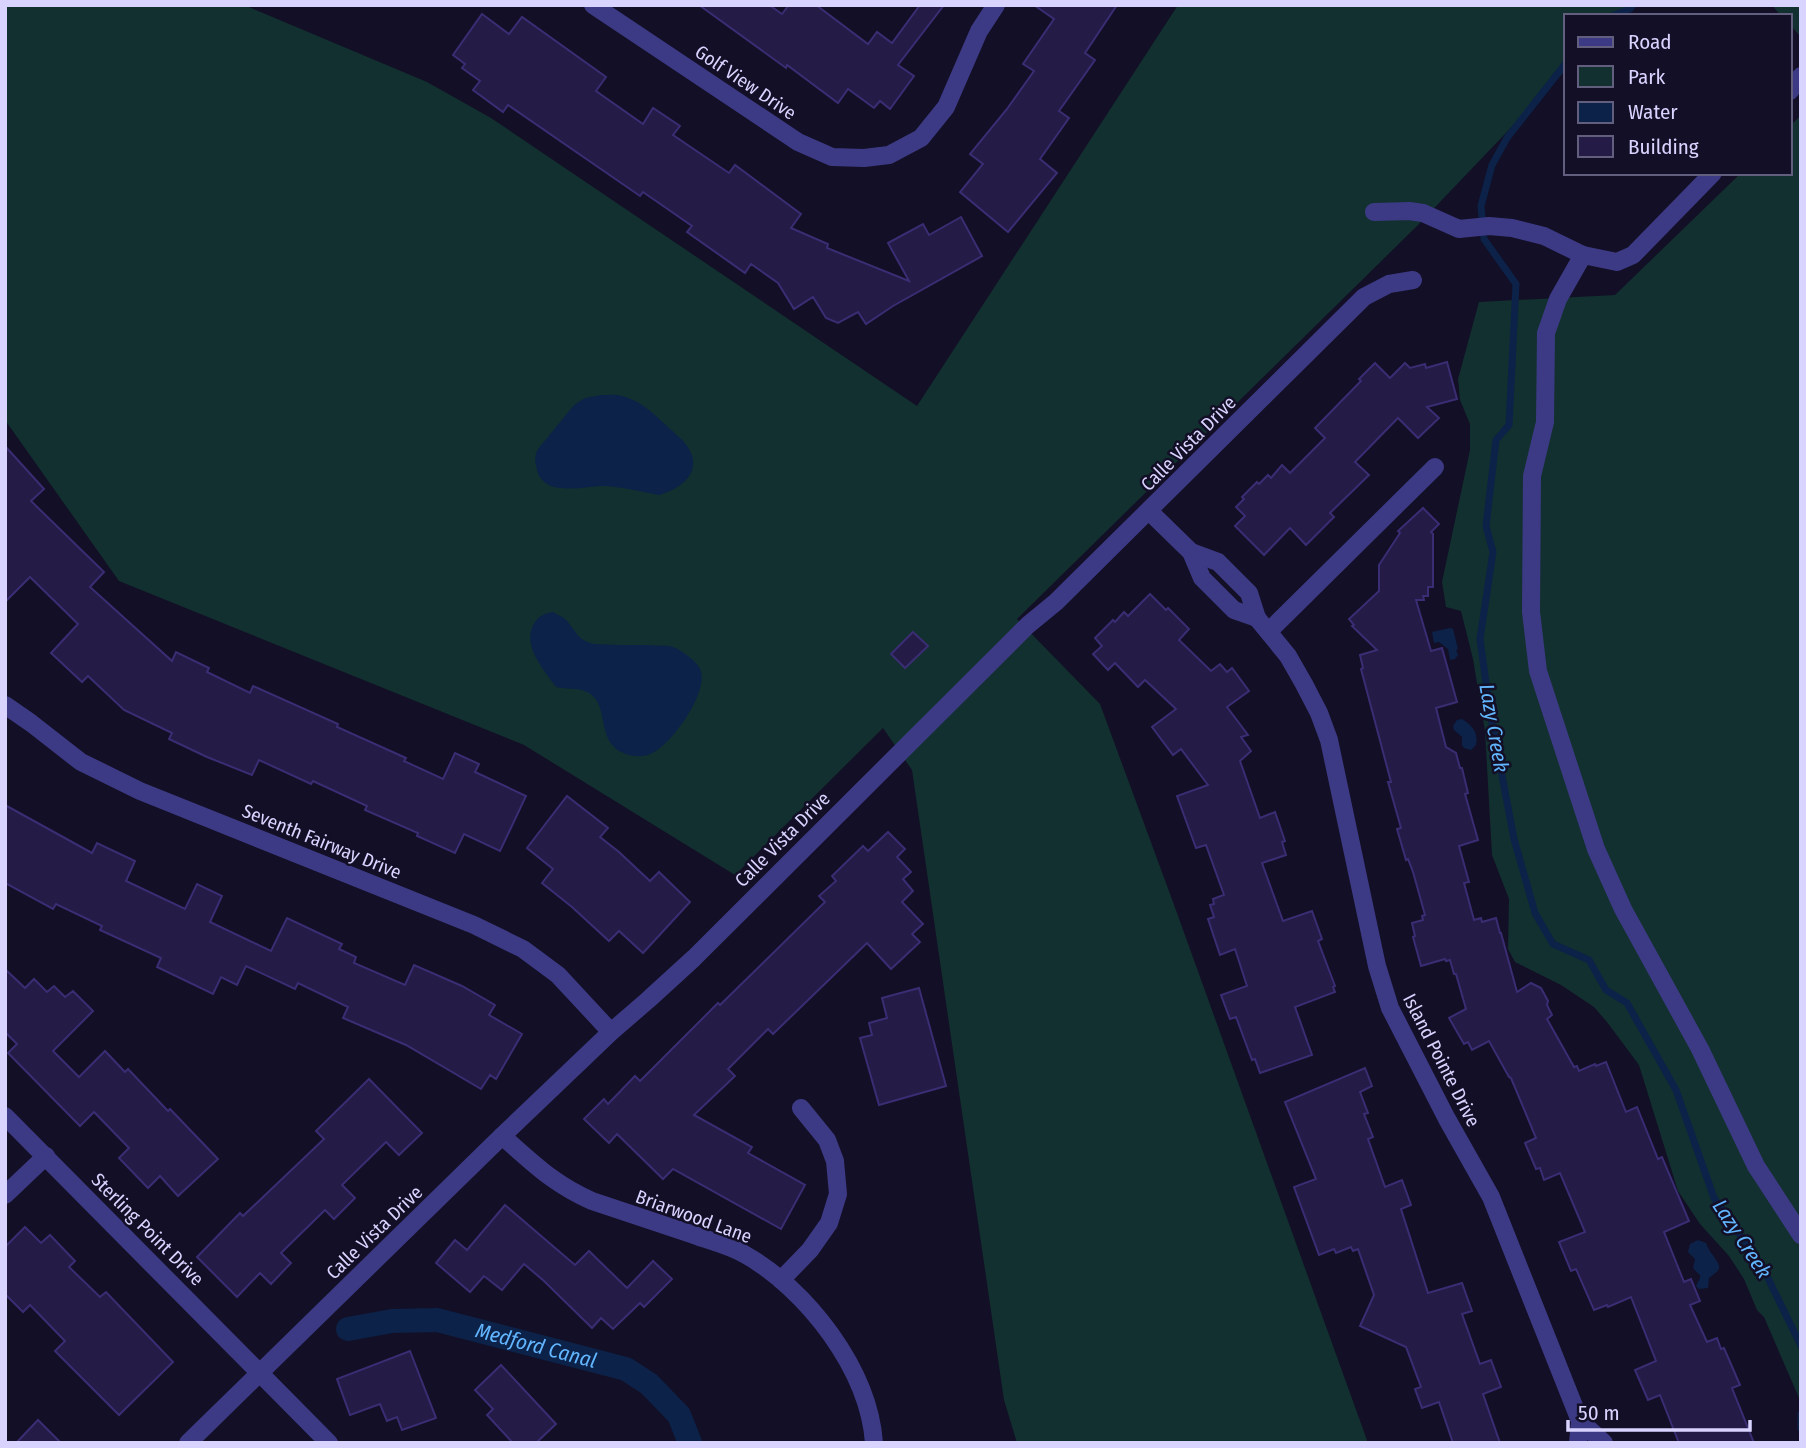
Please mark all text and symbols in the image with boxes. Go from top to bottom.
legend [1564,14,1792,175]
text: Road [1628,29,1672,55]
street label: Golf View Drive [691,40,801,125]
text: Park [1628,64,1666,90]
text: Water [1628,99,1678,125]
text: Building [1628,134,1699,160]
street label: Calle Vista Drive [1136,391,1241,496]
water label: Lazy Creek [1473,682,1515,774]
street label: Calle Vista Drive [730,787,835,892]
street label: Seventh Fairway Drive [239,799,405,884]
street label: Island Pointe Drive [1398,990,1485,1131]
street label: Sterling Point Drive [87,1168,209,1290]
street label: Calle Vista Drive [321,1181,427,1284]
street label: Briarwood Lane [633,1185,755,1248]
water label: Lazy Creek [1707,1194,1777,1284]
water label: Medford Canal [473,1318,599,1374]
scale bar [1568,1388,1750,1432]
text: 50 m [1578,1400,1620,1426]

